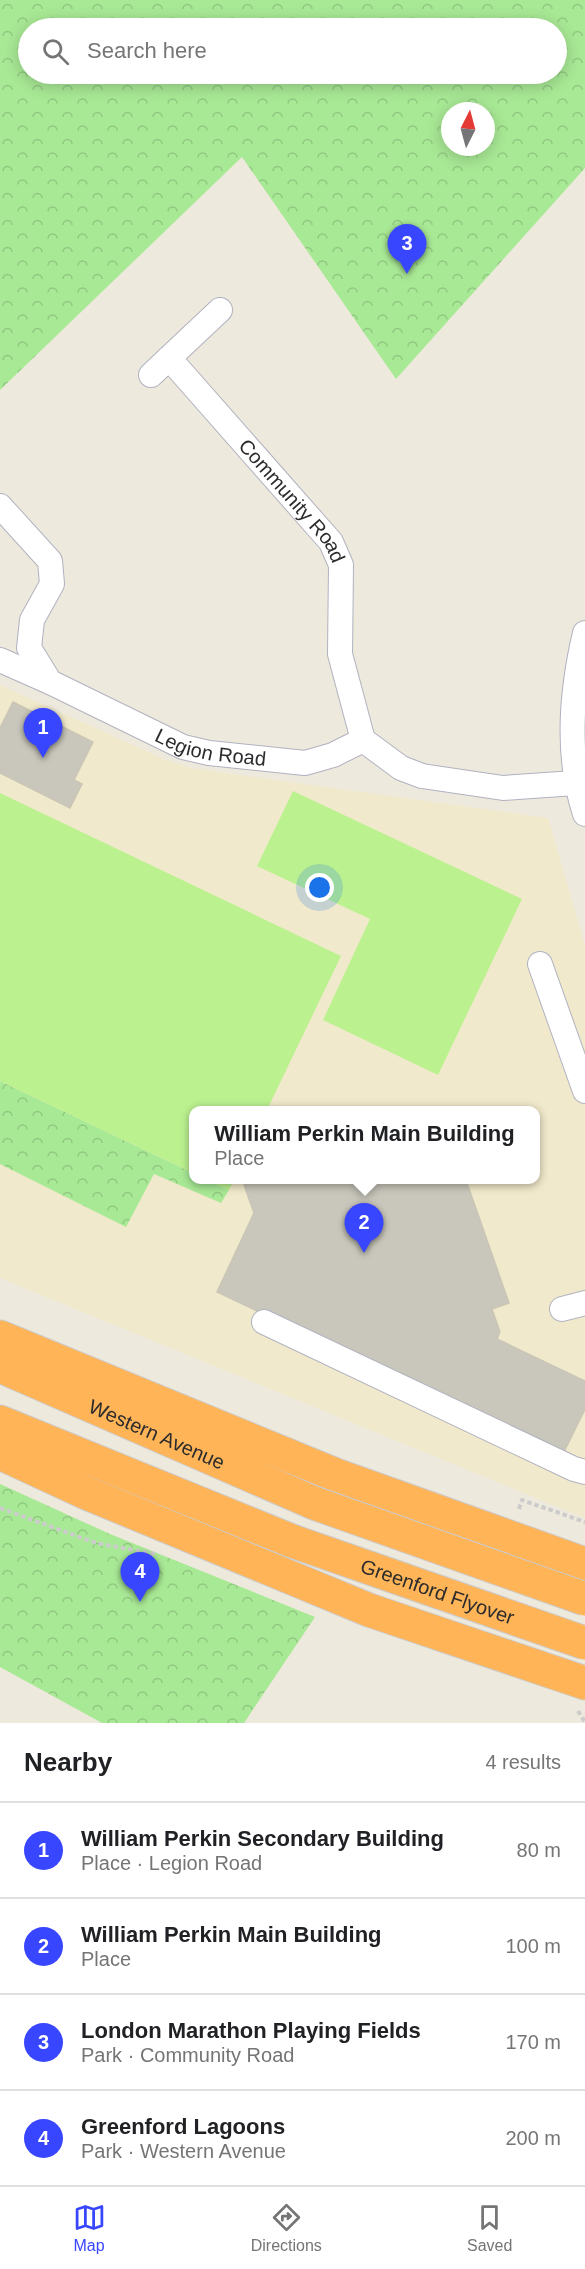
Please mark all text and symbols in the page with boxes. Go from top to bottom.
search box [18,18,567,84]
icon: search [39,35,72,68]
text: Search here [87,38,207,63]
north arrow [441,102,495,156]
pin: 3 [388,224,426,274]
street label: Community Road [235,435,350,566]
pin: 1 [24,708,63,758]
street label: Legion Road [152,724,267,770]
your location [305,873,334,902]
popup [189,1106,540,1184]
text: William Perkin Main Building [214,1121,515,1146]
text: Place [214,1147,264,1169]
pin: 2 [344,1204,384,1253]
street label: Western Avenue [85,1395,228,1474]
pin: 4 [120,1552,160,1602]
street label: Greenford Flyover [358,1555,518,1629]
text: Nearby [24,1747,112,1777]
text: 4 results [485,1751,561,1773]
text: William Perkin Secondary Building [81,1826,444,1851]
text: 1 [38,1839,49,1861]
text: 80 m [517,1839,561,1861]
text: Place · Legion Road [81,1852,262,1874]
text: William Perkin Main Building [81,1922,382,1947]
text: 2 [38,1935,49,1957]
text: 100 m [505,1935,561,1957]
text: Place [81,1948,131,1970]
text: London Marathon Playing Fields [81,2018,421,2043]
text: 3 [38,2031,49,2053]
text: 170 m [505,2031,561,2053]
text: Park · Community Road [81,2044,294,2066]
text: Greenford Lagoons [81,2114,285,2139]
text: 4 [38,2127,49,2149]
text: 200 m [505,2127,561,2149]
text: Park · Western Avenue [81,2140,286,2162]
tab: Map [73,2201,106,2255]
tab: Directions [251,2201,322,2255]
tab: Saved [467,2201,512,2255]

